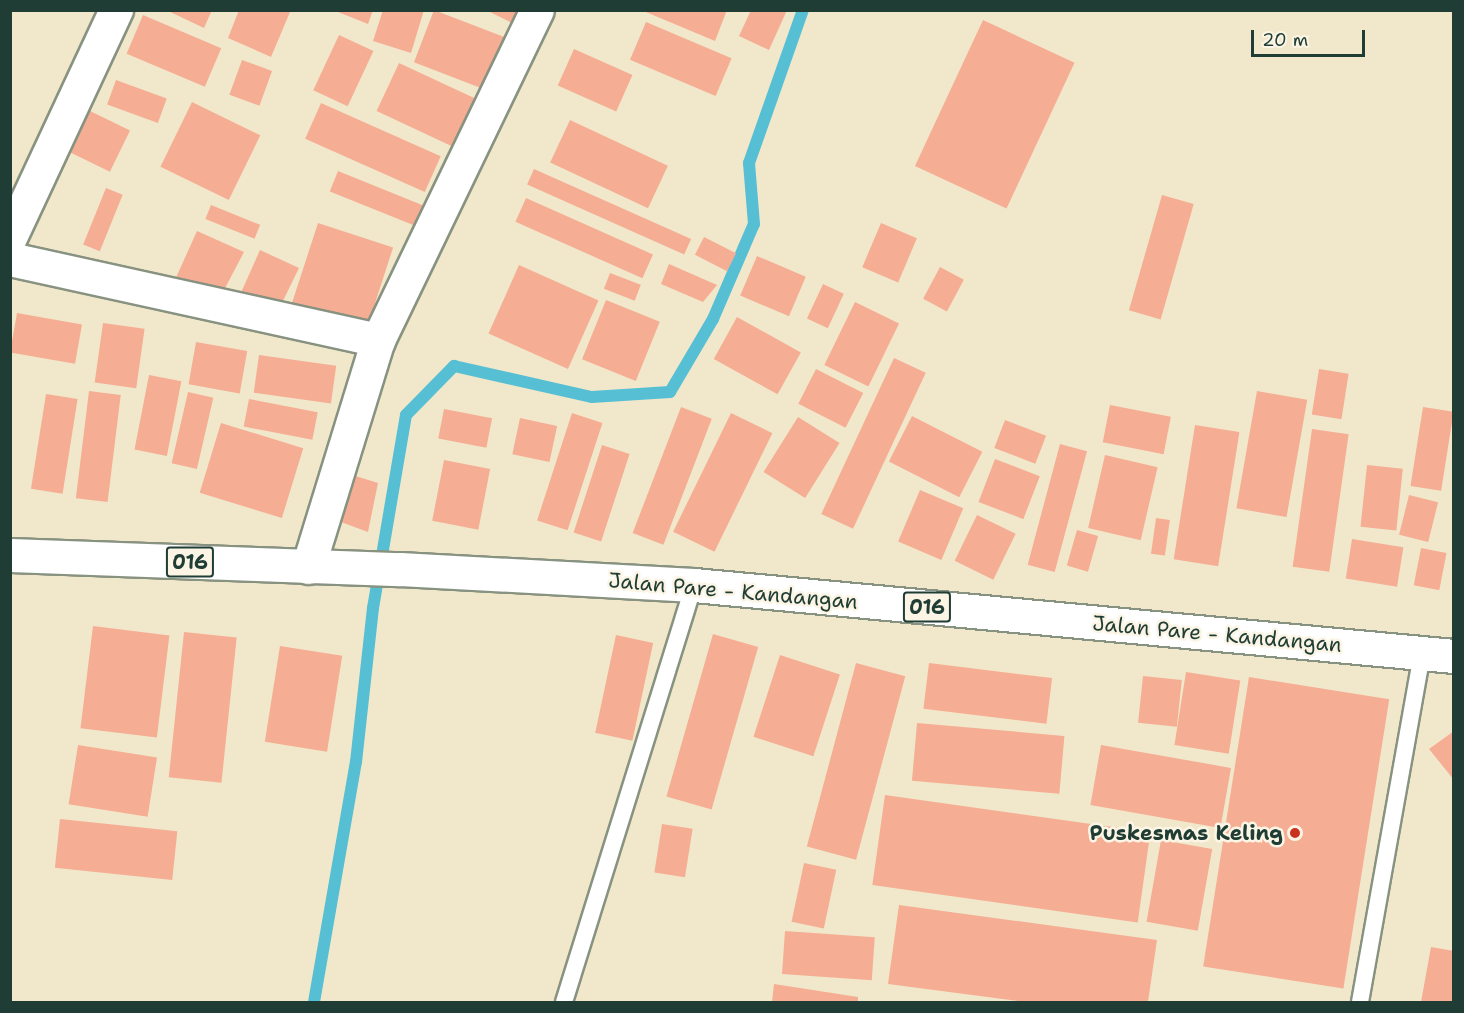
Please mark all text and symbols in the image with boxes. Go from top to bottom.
scale bar [1254,18,1368,56]
text: 20 m [1262,28,1308,52]
road number: 016 [164,545,216,579]
street label: Jalan Pare - Kandangan [607,568,859,614]
road number: 016 [902,590,952,624]
street label: Jalan Pare - Kandangan [1091,611,1343,657]
place label: Puskesmas Keling [1090,820,1283,846]
marker: Puskesmas Keling [1288,826,1302,840]

